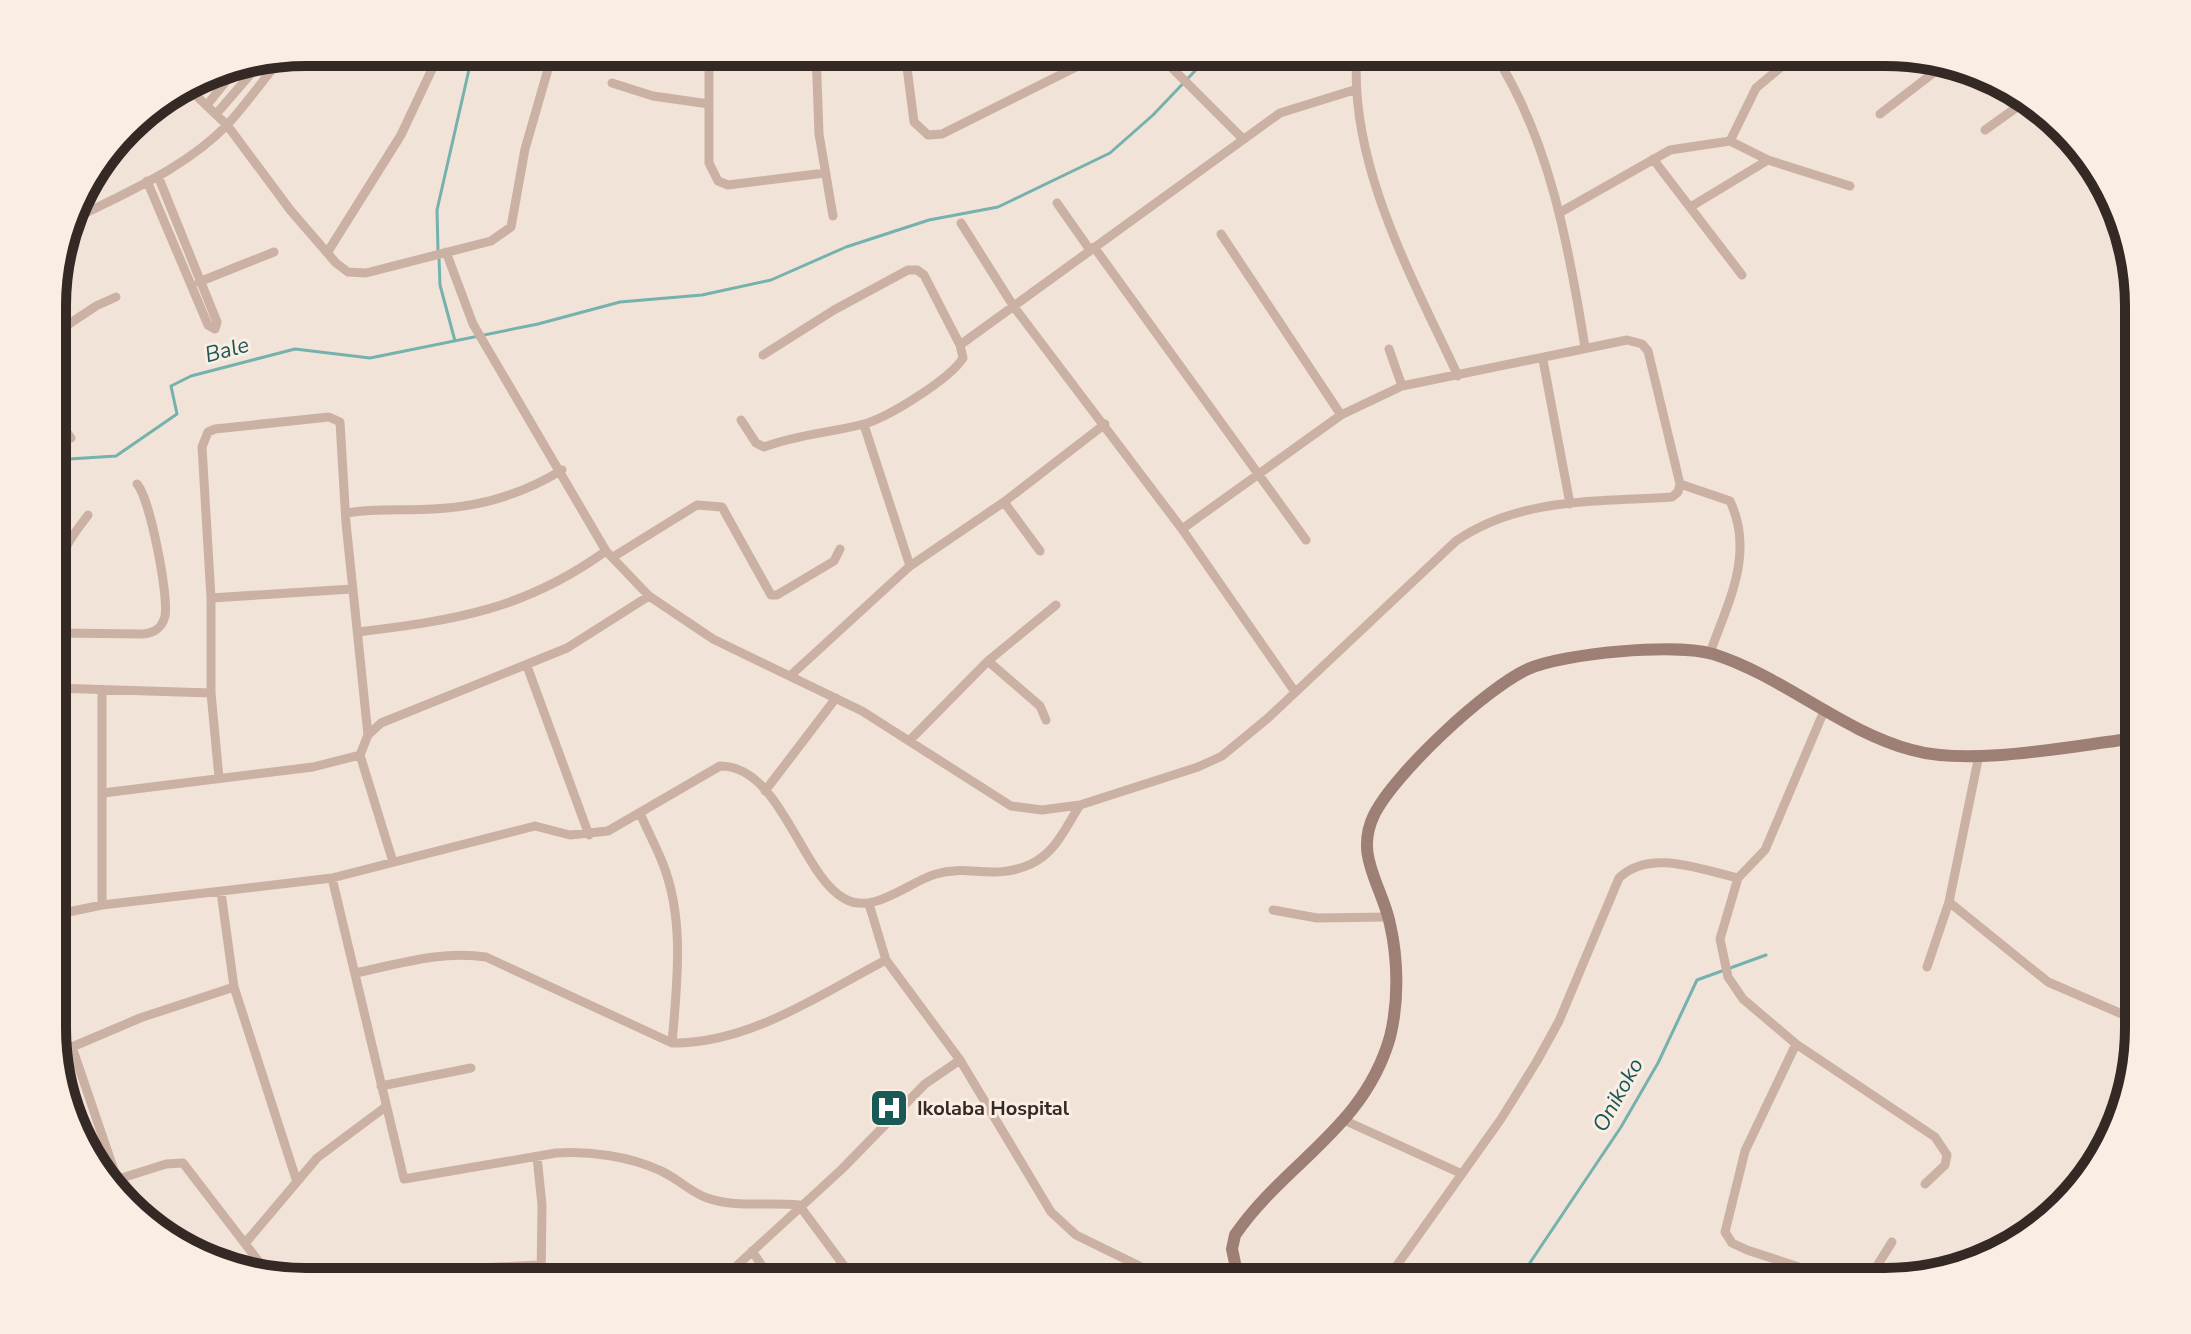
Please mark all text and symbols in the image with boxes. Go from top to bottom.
water label: Bale [202,330,253,370]
water label: Onikoko [1585,1053,1651,1137]
hospital icon: Ikolaba Hospital [868,1087,910,1129]
place label: Ikolaba Hospital [917,1095,1070,1122]

